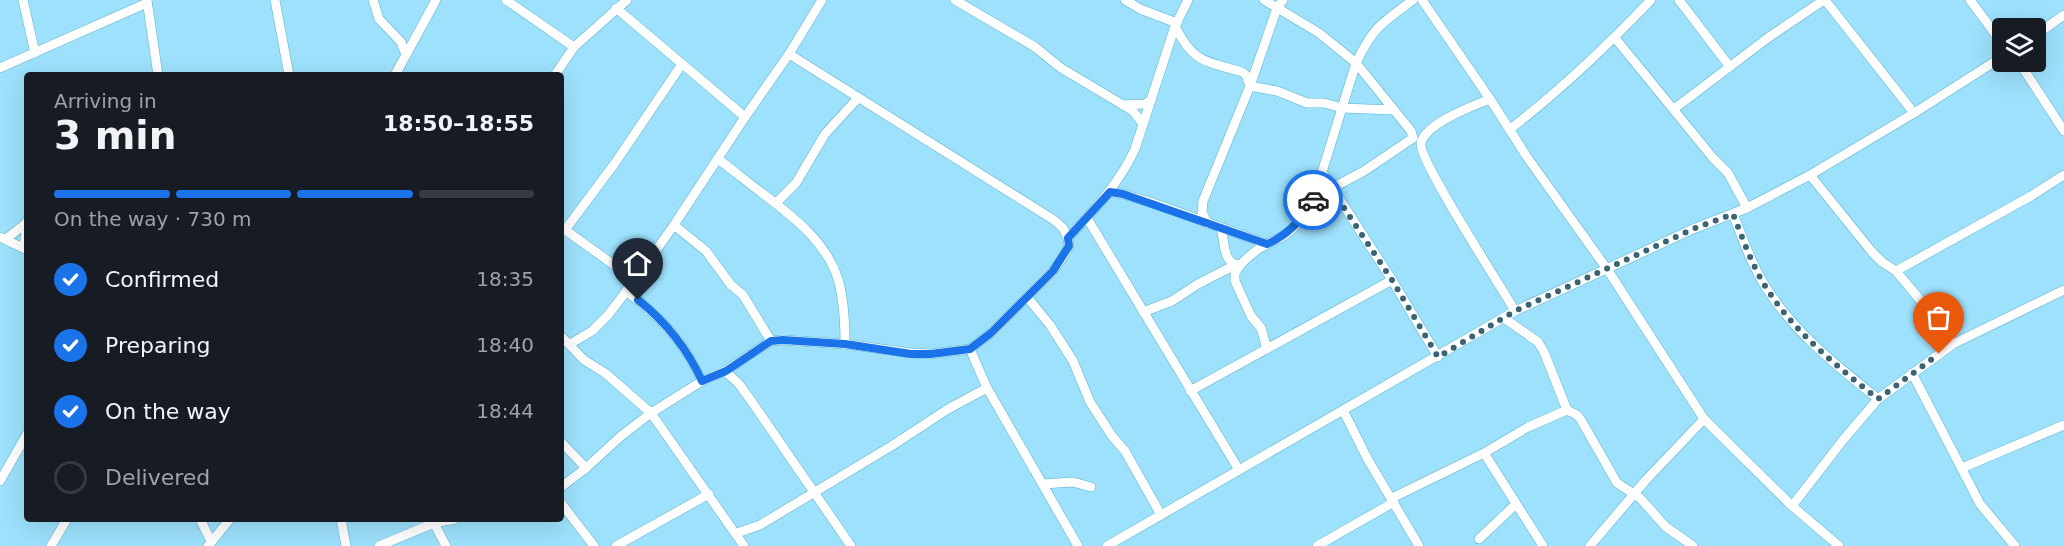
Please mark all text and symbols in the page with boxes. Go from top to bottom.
map controls [1992,18,2046,72]
button: layers [1992,18,2046,72]
text: Arriving in [54,89,157,113]
text: 18:50–18:55 [383,111,534,136]
text: 3 min [54,113,176,158]
courier [1283,170,1343,230]
icon: car [1297,184,1330,217]
text: On the way · 730 m [54,207,252,231]
pin [612,238,663,300]
icon: home [621,247,654,280]
icon: check [54,263,87,296]
text: Confirmed [105,267,219,292]
text: 18:35 [476,267,534,291]
pin [1913,292,1964,354]
icon: bag [1922,301,1955,334]
icon: check [54,329,87,362]
text: Preparing [105,333,211,358]
text: 18:40 [476,333,534,357]
icon: check [54,395,87,428]
text: On the way [105,399,231,424]
text: 18:44 [476,399,534,423]
text: Delivered [105,465,210,490]

